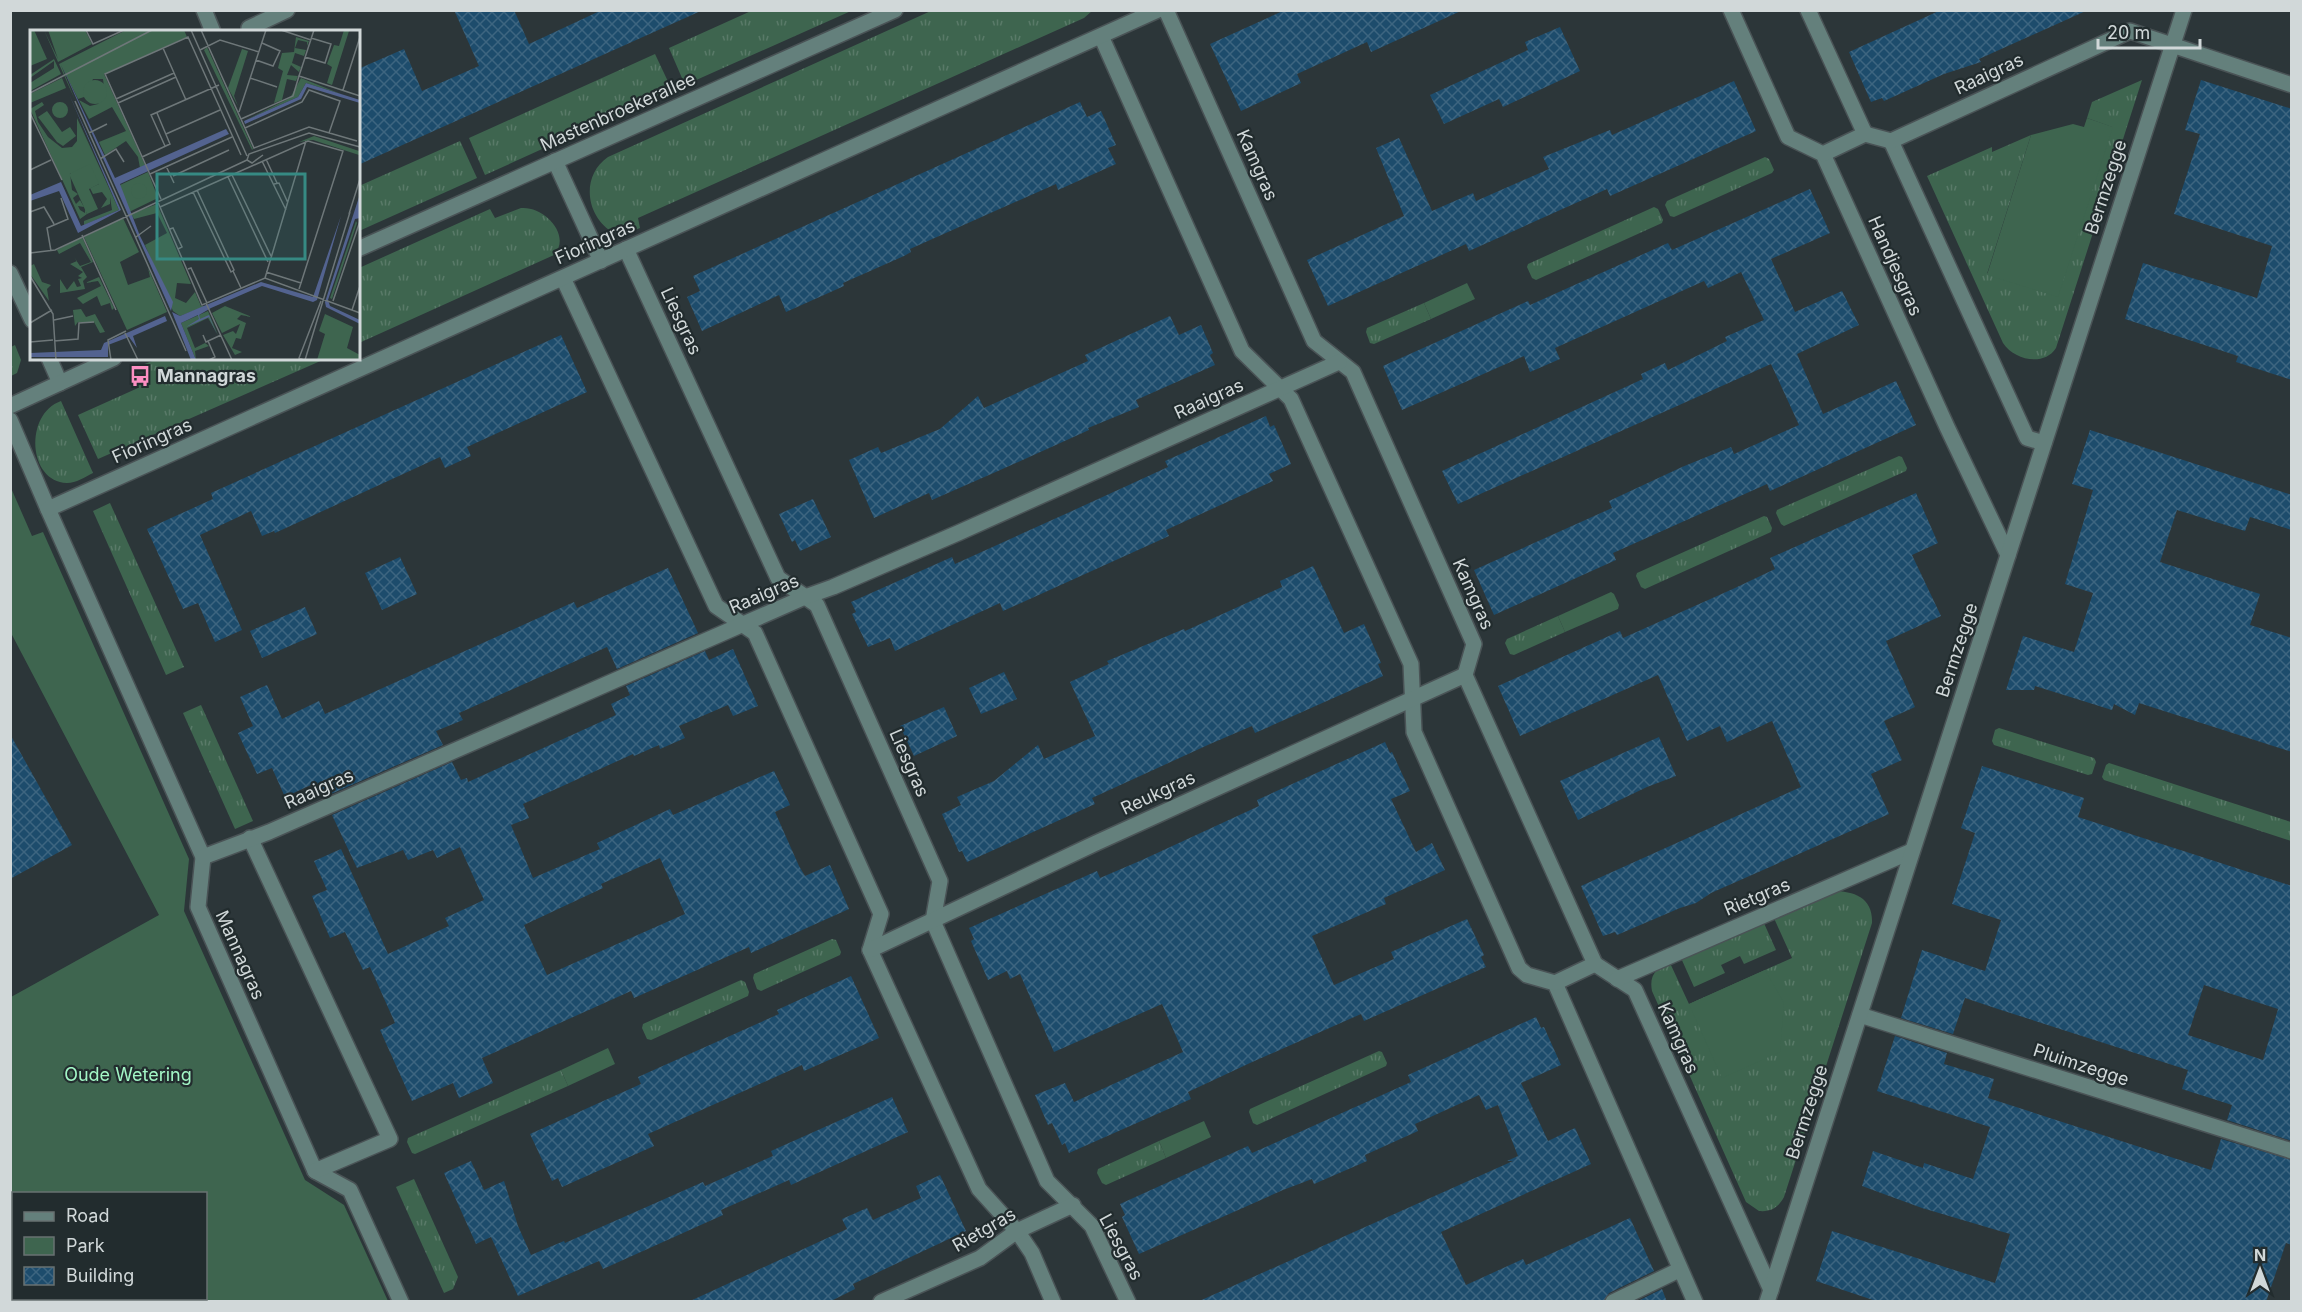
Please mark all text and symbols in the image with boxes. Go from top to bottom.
scale bar [2098,12,2200,50]
text: 20 m [2107,22,2150,43]
inset map [30,30,360,360]
street label: Raaigras [1951,48,2027,99]
street label: Mastenbroekerallee [537,68,699,155]
street label: Kamgras [1233,126,1282,204]
street label: Bermzegge [2080,137,2131,237]
street label: Handjesgras [1864,213,1927,319]
street label: Fioringras [552,215,638,268]
street label: Liesgras [657,284,706,358]
bus stop icon: Mannagras [128,364,152,388]
place label: Mannagras [157,365,256,386]
street label: Raaigras [1171,374,1247,423]
street label: Fioringras [109,414,195,467]
street label: Kamgras [1449,555,1498,633]
street label: Raaigras [726,570,802,618]
street label: Bermzegge [1931,600,1982,700]
street label: Liesgras [885,726,934,800]
street label: Raaigras [281,764,357,813]
street label: Reukgras [1117,766,1198,819]
street label: Rietgras [1721,873,1793,920]
street label: Mannagras [212,907,269,1003]
street label: Kamgras [1654,999,1703,1077]
street label: Pluimzegge [2031,1039,2132,1090]
street label: Bermzegge [1781,1062,1832,1162]
park label: Oude Wetering [64,1064,192,1085]
legend [12,1192,207,1300]
street label: Rietgras [948,1203,1019,1256]
text: Road [66,1205,109,1226]
street label: Liesgras [1095,1210,1148,1283]
text: Park [66,1235,105,1256]
north arrow [2230,1240,2290,1300]
text: N [2254,1245,2266,1265]
text: Building [66,1265,134,1286]

